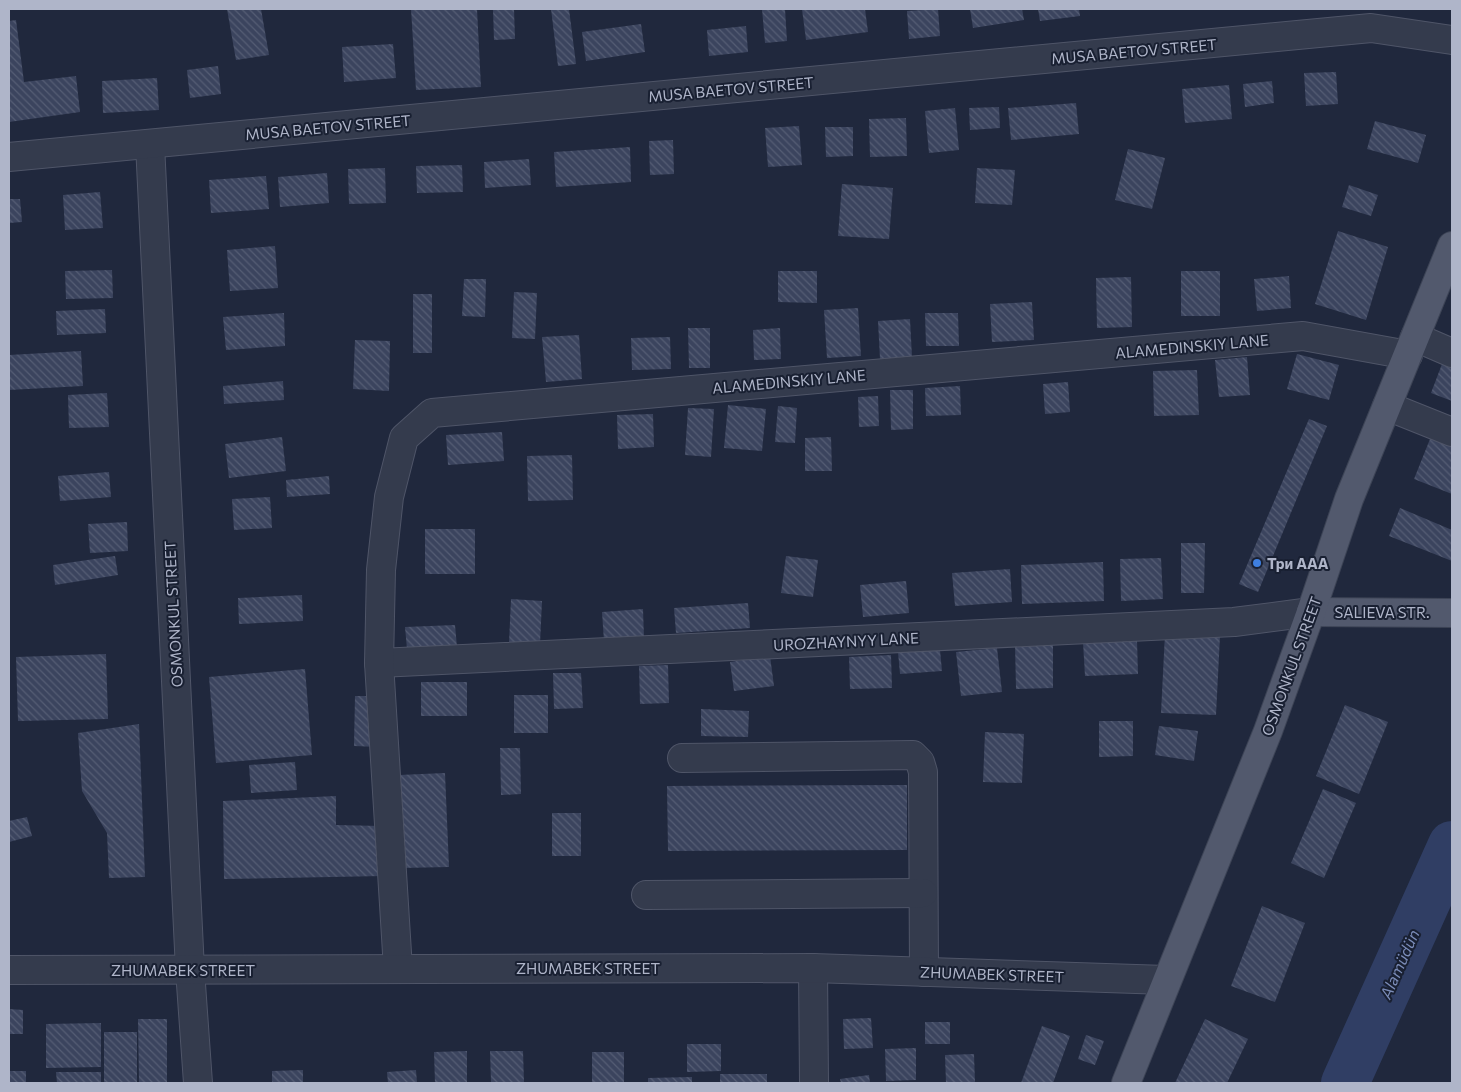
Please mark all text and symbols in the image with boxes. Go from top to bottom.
street label: MUSA BAETOV STREET [1051,35,1218,67]
street label: MUSA BAETOV STREET [648,73,815,105]
street label: MUSA BAETOV STREET [245,111,412,143]
street label: ALAMEDINSKIY LANE [1115,330,1270,362]
street label: ALAMEDINSKIY LANE [712,365,867,397]
street label: OSMONKUL STREET [160,540,186,688]
place label: Три ААА [1267,554,1329,572]
marker: Три ААА [1251,557,1263,569]
street label: OSMONKUL STREET [1257,594,1325,738]
street label: SALIEVA STR. [1334,603,1430,621]
street label: UROZHAYNYY LANE [773,628,919,654]
water label: Alamüdün [1375,926,1423,1002]
street label: ZHUMABEK STREET [516,959,660,977]
street label: ZHUMABEK STREET [111,961,255,979]
street label: ZHUMABEK STREET [920,962,1065,986]

